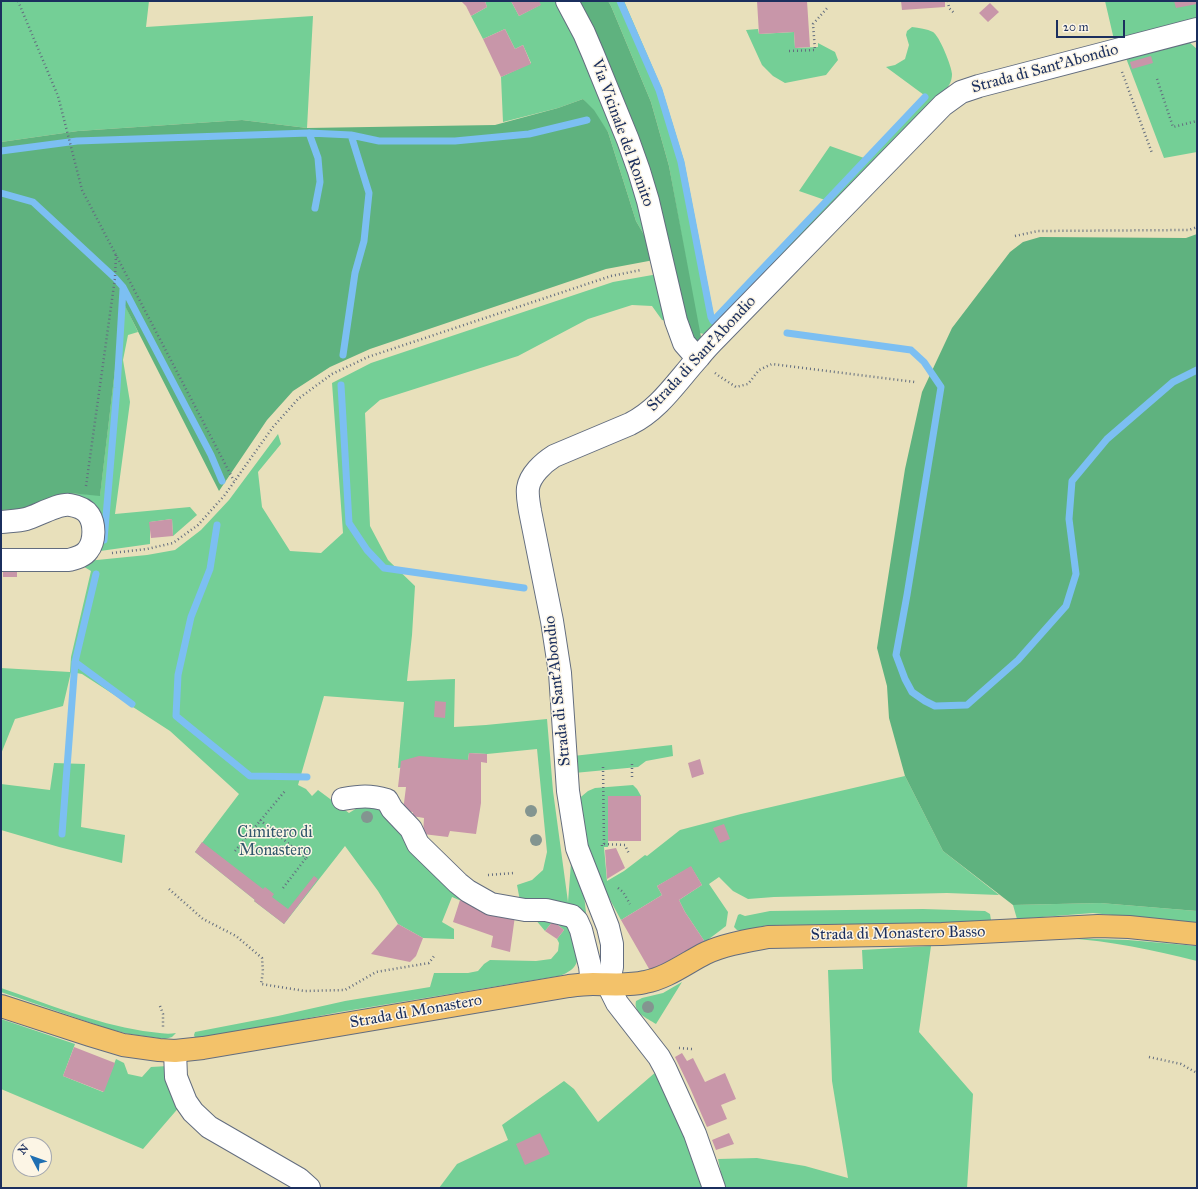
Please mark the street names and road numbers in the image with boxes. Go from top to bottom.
street label: Strada di Sant'Abondio [970,40,1120,98]
street label: Via Vicinale del Romito [586,57,658,209]
street label: Strada di Sant'Abondio [643,292,761,416]
street label: Strada di Sant'Abondio [541,615,575,767]
street label: Strada di Monastero Basso [811,923,985,945]
street label: Strada di Monastero [348,991,484,1033]

